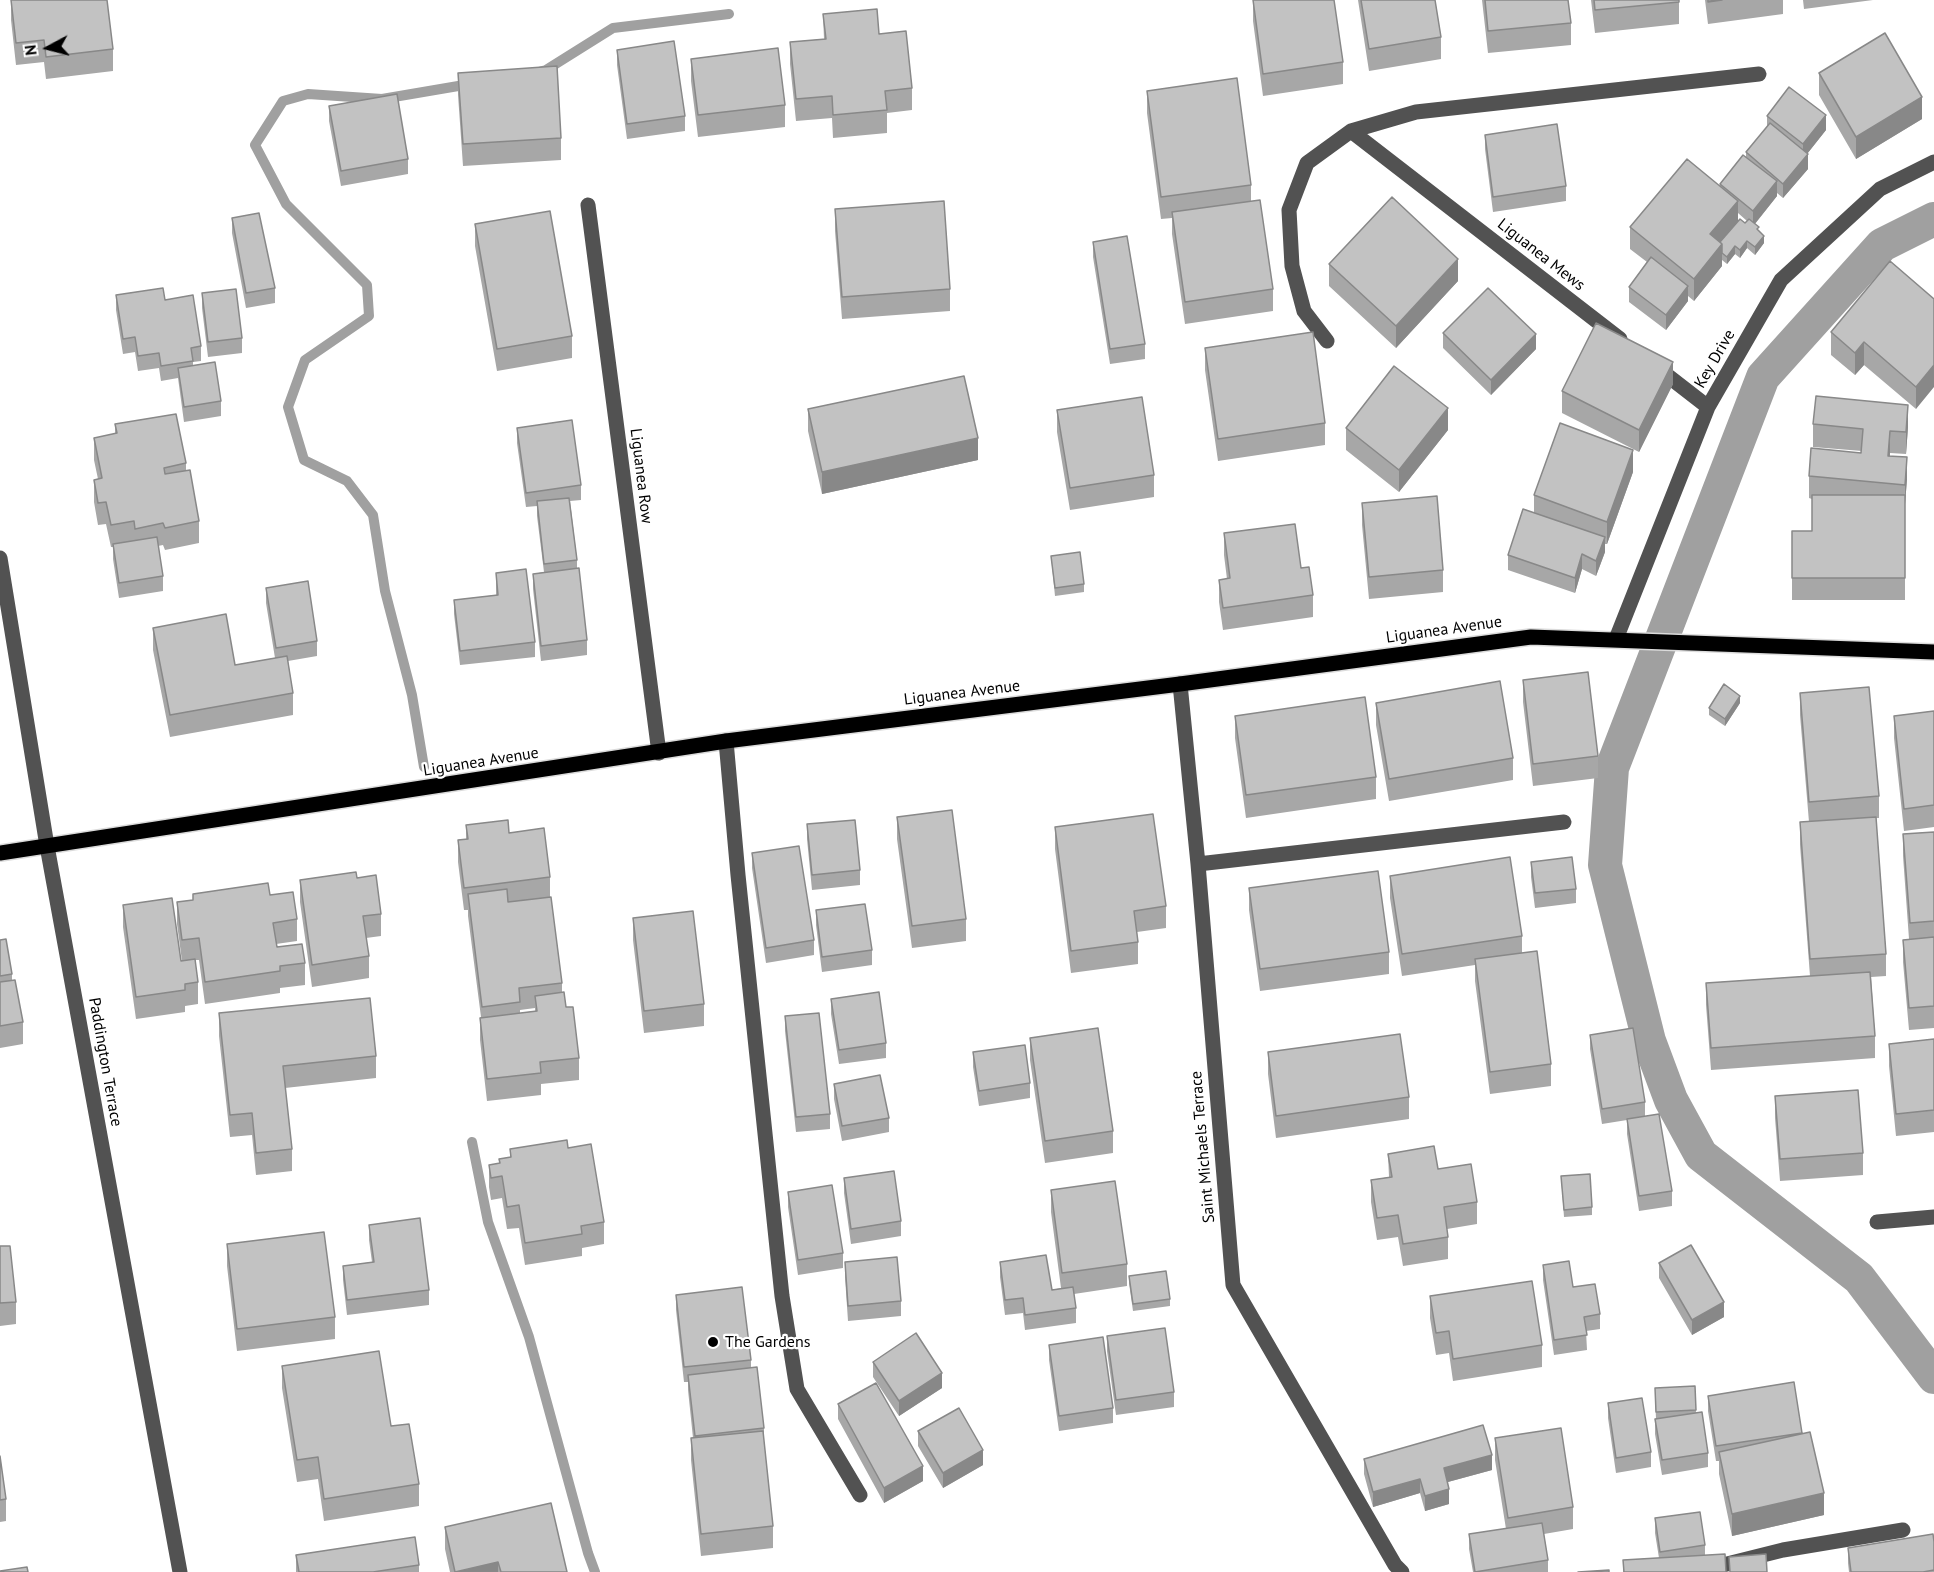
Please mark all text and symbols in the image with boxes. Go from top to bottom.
north arrow [18,18,78,78]
text: N [20,44,41,57]
street label: Liguanea Mews [1493,215,1589,295]
street label: Key Drive [1691,326,1739,392]
street label: Liguanea Row [626,427,656,525]
street label: Liguanea Avenue [1385,612,1503,648]
street label: Liguanea Avenue [903,676,1021,710]
street label: Liguanea Avenue [422,743,540,781]
street label: Paddington Terrace [84,996,126,1128]
street label: Saint Michaels Terrace [1187,1070,1219,1224]
place label: The Gardens [725,1332,810,1352]
marker: The Gardens [706,1335,720,1349]

